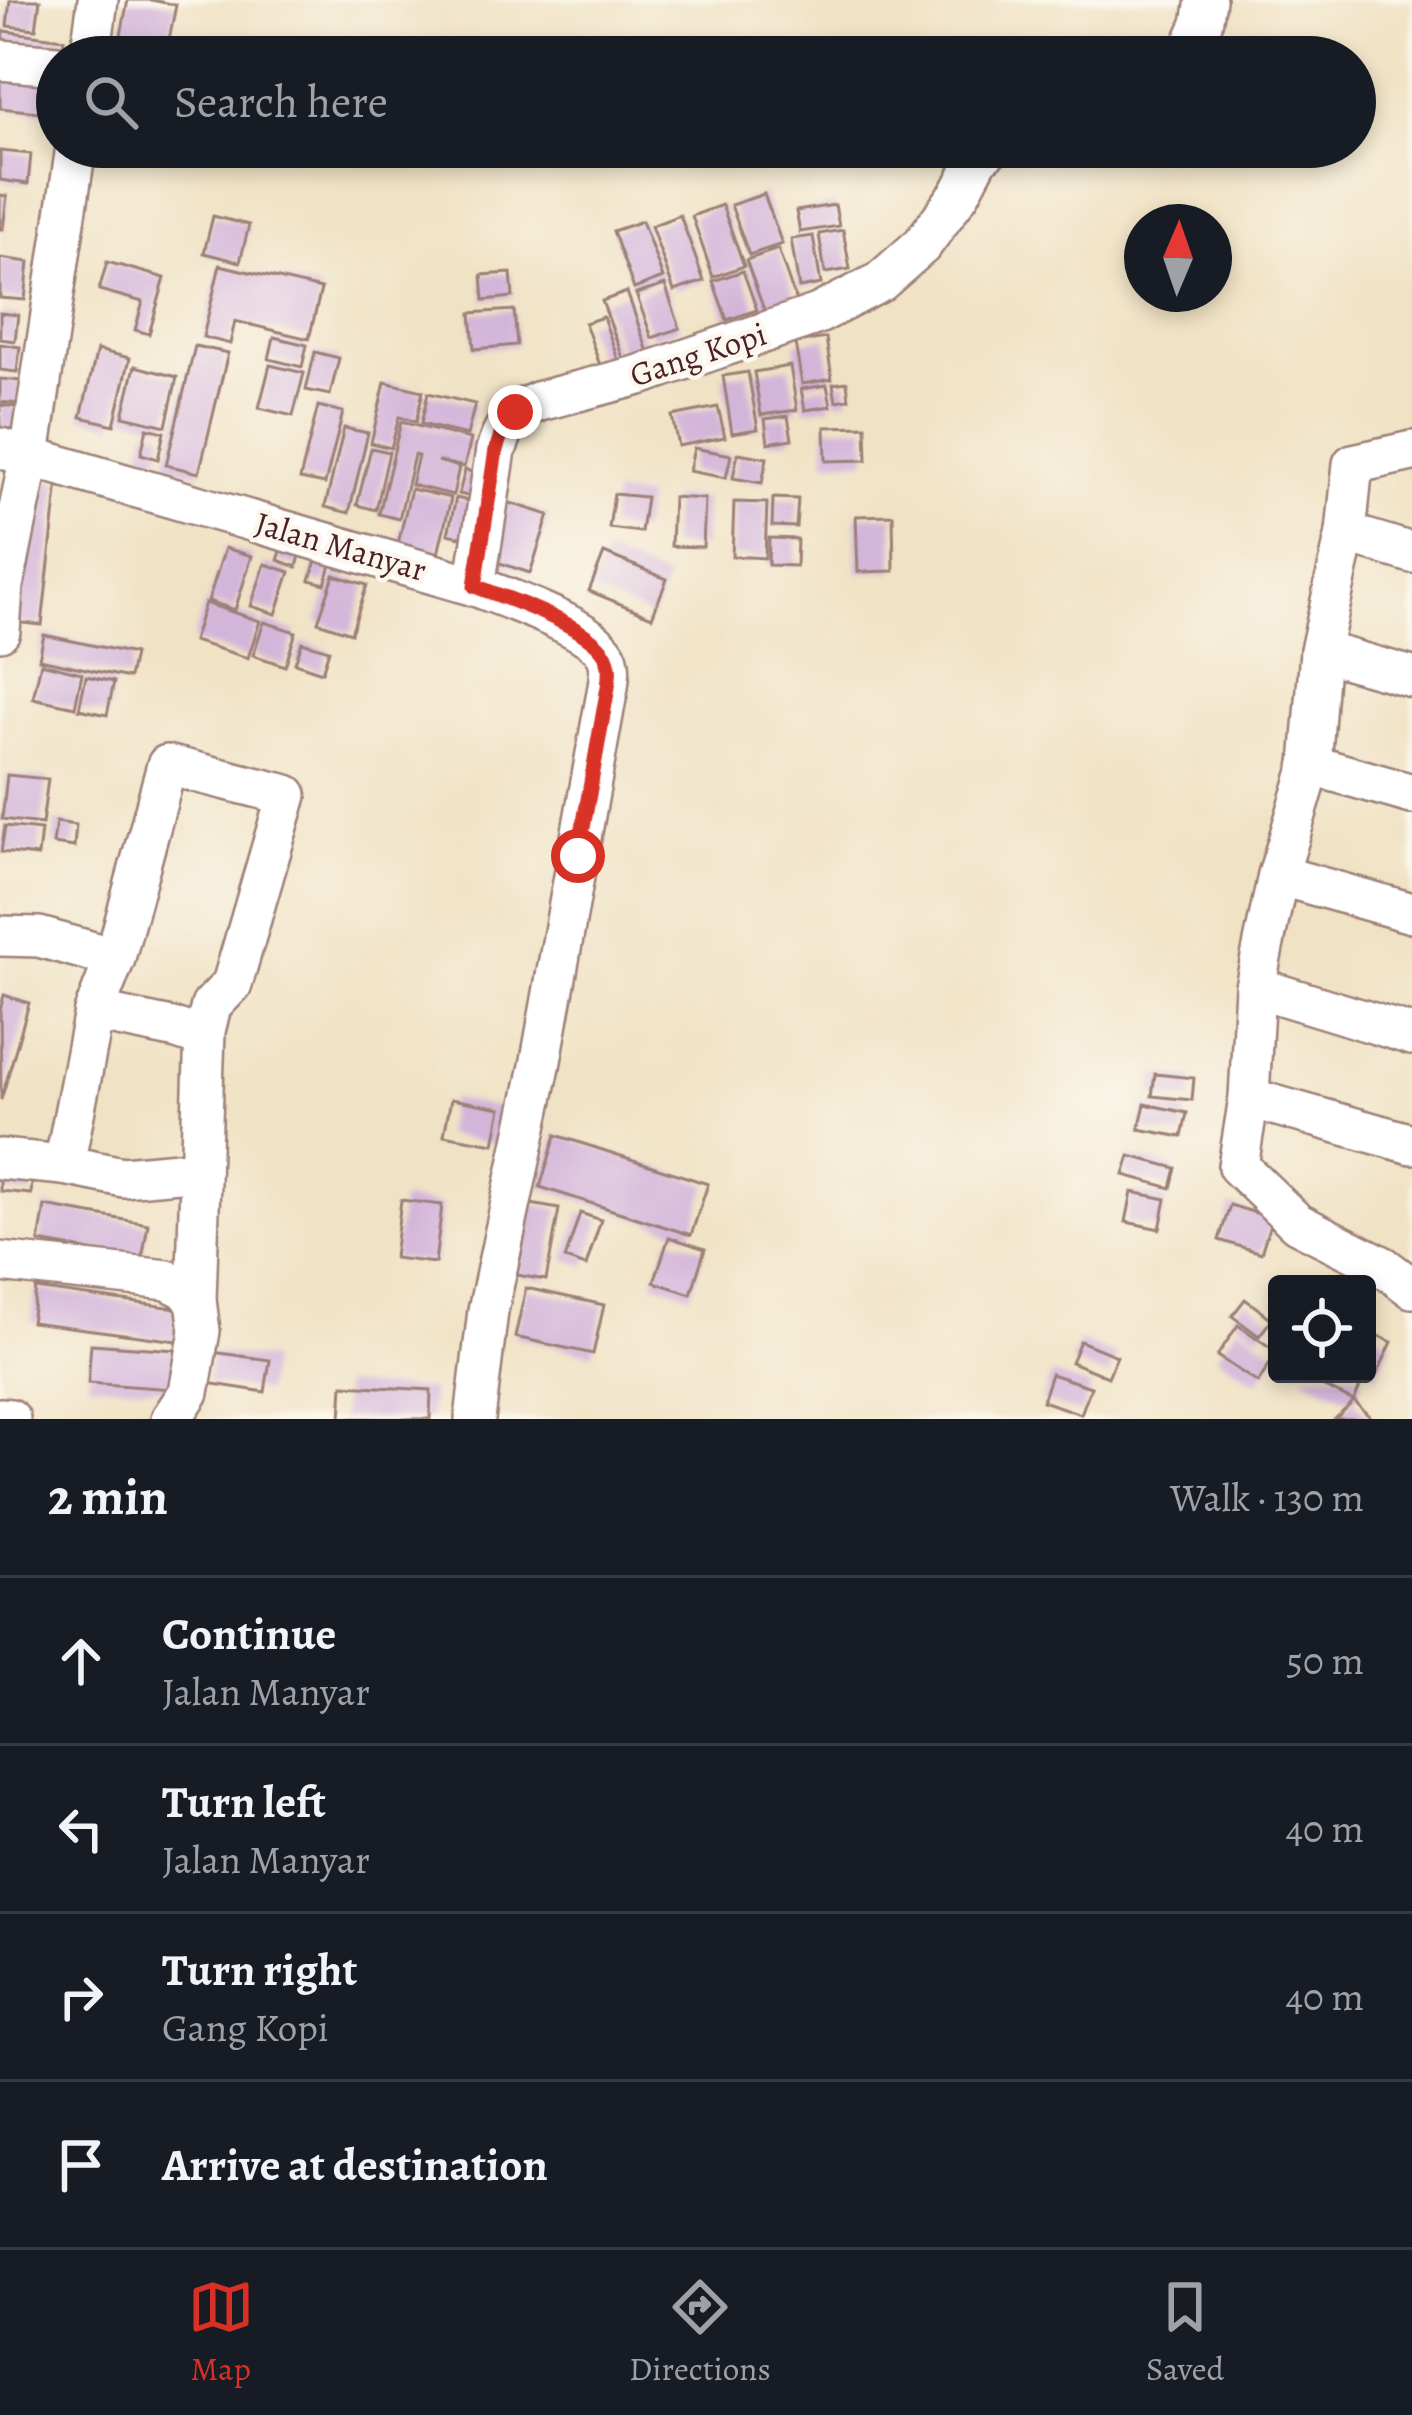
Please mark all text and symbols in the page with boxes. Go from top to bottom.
search box [36,36,1376,168]
icon: search [78,69,144,135]
text: Search here [174,71,388,133]
north arrow [1124,204,1232,312]
street label: Gang Kopi [624,311,772,397]
route end [488,385,542,439]
street label: Jalan Manyar [250,500,432,592]
route start [551,829,605,883]
map controls [1268,1275,1376,1383]
button: locate [1268,1275,1376,1383]
text: 2 min [48,1462,168,1532]
text: Walk · 130 m [1170,1471,1364,1524]
text: Continue [162,1603,336,1665]
icon: ahead [48,1628,114,1694]
text: 50 m [1286,1634,1364,1687]
text: Jalan Manyar [162,1665,370,1718]
text: Turn left [162,1771,326,1833]
icon: left [48,1796,114,1862]
text: 40 m [1285,1802,1364,1855]
text: Jalan Manyar [162,1833,370,1886]
text: Turn right [162,1939,357,2001]
icon: right [48,1964,114,2030]
text: 40 m [1285,1970,1364,2023]
text: Gang Kopi [162,2001,329,2054]
icon: arrive [48,2132,114,2198]
text: Arrive at destination [162,2134,548,2196]
tab: Map [188,2274,254,2391]
tab: Directions [629,2274,771,2391]
tab: Saved [1146,2274,1224,2391]

